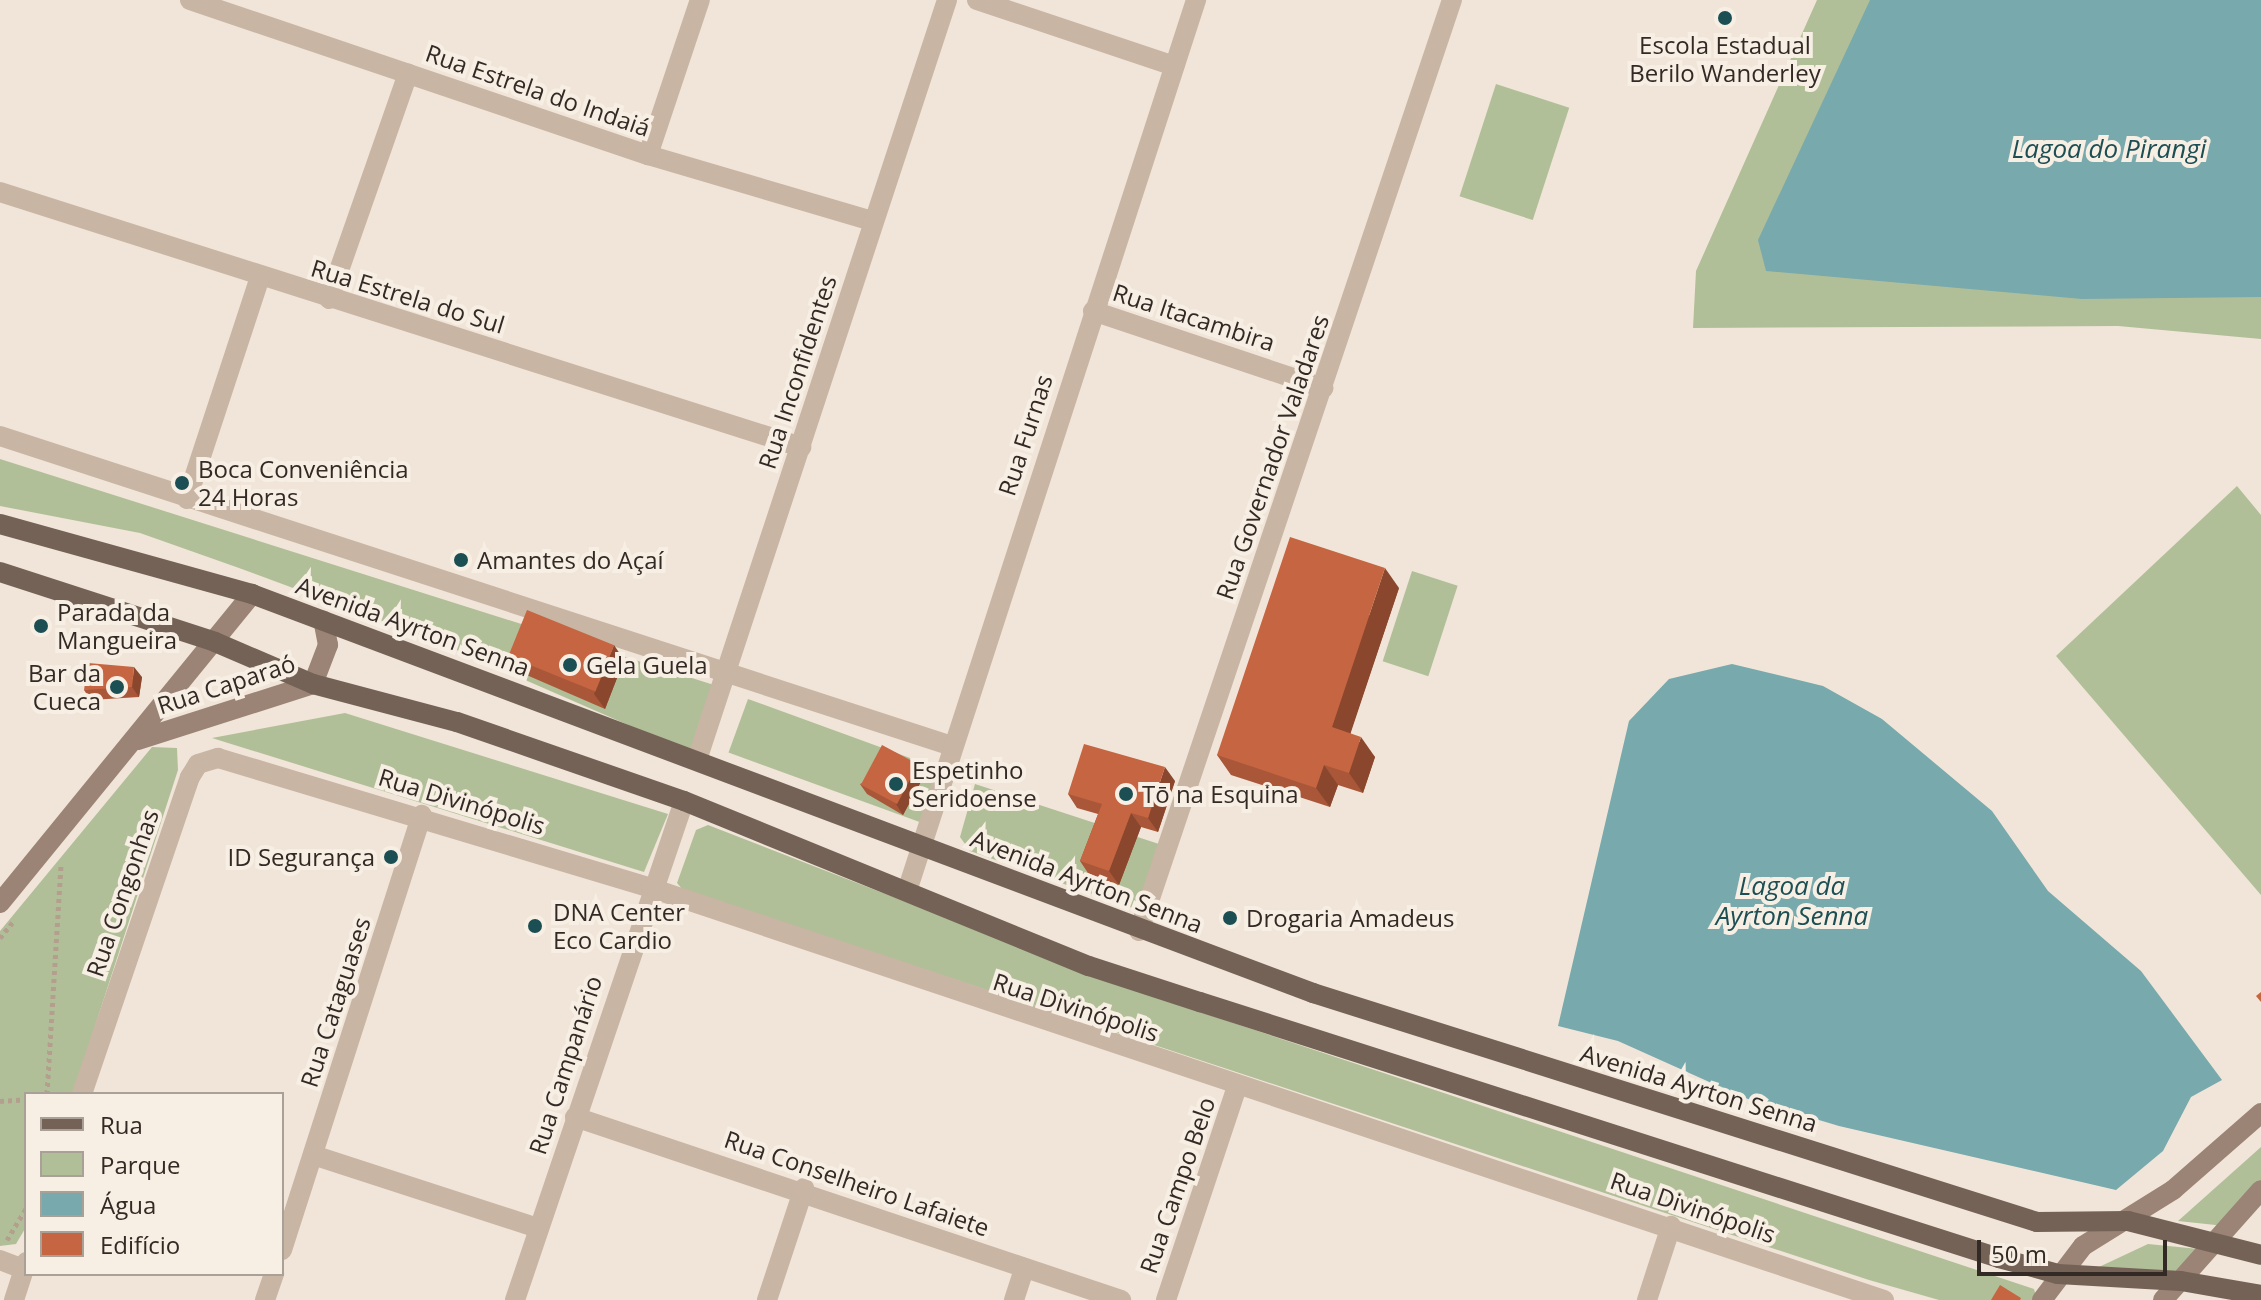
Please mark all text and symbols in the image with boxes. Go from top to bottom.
marker: Escola Estadual Berilo Wanderley [1716,9,1734,27]
place label: Escola Estadual Berilo Wanderley [1629,31,1821,87]
street label: Rua Estrela do Indaiá [422,38,654,142]
water label: Lagoa do Pirangi [2012,133,2206,165]
street label: Rua Estrela do Sul [308,253,508,339]
street label: Rua Inconfidentes [752,272,842,472]
street label: Rua Itacambira [1109,277,1279,357]
street label: Rua Governador Valadares [1210,311,1334,603]
street label: Rua Furnas [992,371,1058,499]
place label: Boca Conveniência 24 Horas [198,455,409,511]
marker: Boca Conveniência 24 Horas [173,474,191,492]
place label: Amantes do Açaí [477,546,664,574]
marker: Amantes do Açaí [452,551,470,569]
street label: Avenida Ayrton Senna [292,570,534,682]
place label: Parada da Mangueira [57,598,177,654]
marker: Parada da Mangueira [32,617,50,635]
street label: Rua Caparaó [153,648,299,720]
place label: Gela Guela [586,651,708,679]
marker: Gela Guela [561,656,579,674]
place label: Bar da Cueca [28,659,101,715]
marker: Bar da Cueca [108,678,126,696]
place label: Espetinho Seridoense [912,756,1037,812]
street label: Rua Divinópolis [375,762,549,840]
marker: Espetinho Seridoense [887,775,905,793]
place label: Tō na Esquina [1142,780,1298,808]
marker: Tō na Esquina [1117,785,1135,803]
street label: Rua Congonhas [80,806,164,980]
street label: Avenida Ayrton Senna [967,823,1207,939]
place label: ID Segurança [228,843,375,871]
marker: ID Segurança [382,848,400,866]
water label: Lagoa da Ayrton Senna [1716,870,1868,932]
place label: DNA Center Eco Cardio [553,898,685,954]
place label: Drogaria Amadeus [1246,904,1455,932]
marker: Drogaria Amadeus [1221,909,1239,927]
street label: Rua Cataguases [294,913,376,1091]
marker: DNA Center Eco Cardio [524,915,546,937]
street label: Rua Divinópolis [990,967,1162,1047]
street label: Rua Campanário [523,972,607,1158]
street label: Avenida Ayrton Senna [1577,1038,1821,1138]
legend [24,1092,284,1276]
street label: Rua Campo Belo [1133,1093,1221,1277]
text: Rua [100,1108,143,1141]
street label: Rua Conselheiro Lafaiete [721,1124,993,1242]
text: Parque [100,1148,180,1181]
street label: Rua Divinópolis [1607,1165,1779,1249]
text: Água [100,1188,156,1221]
scale bar [1981,1224,2171,1274]
text: Edifício [100,1228,180,1261]
text: 50 m [1991,1237,2047,1270]

